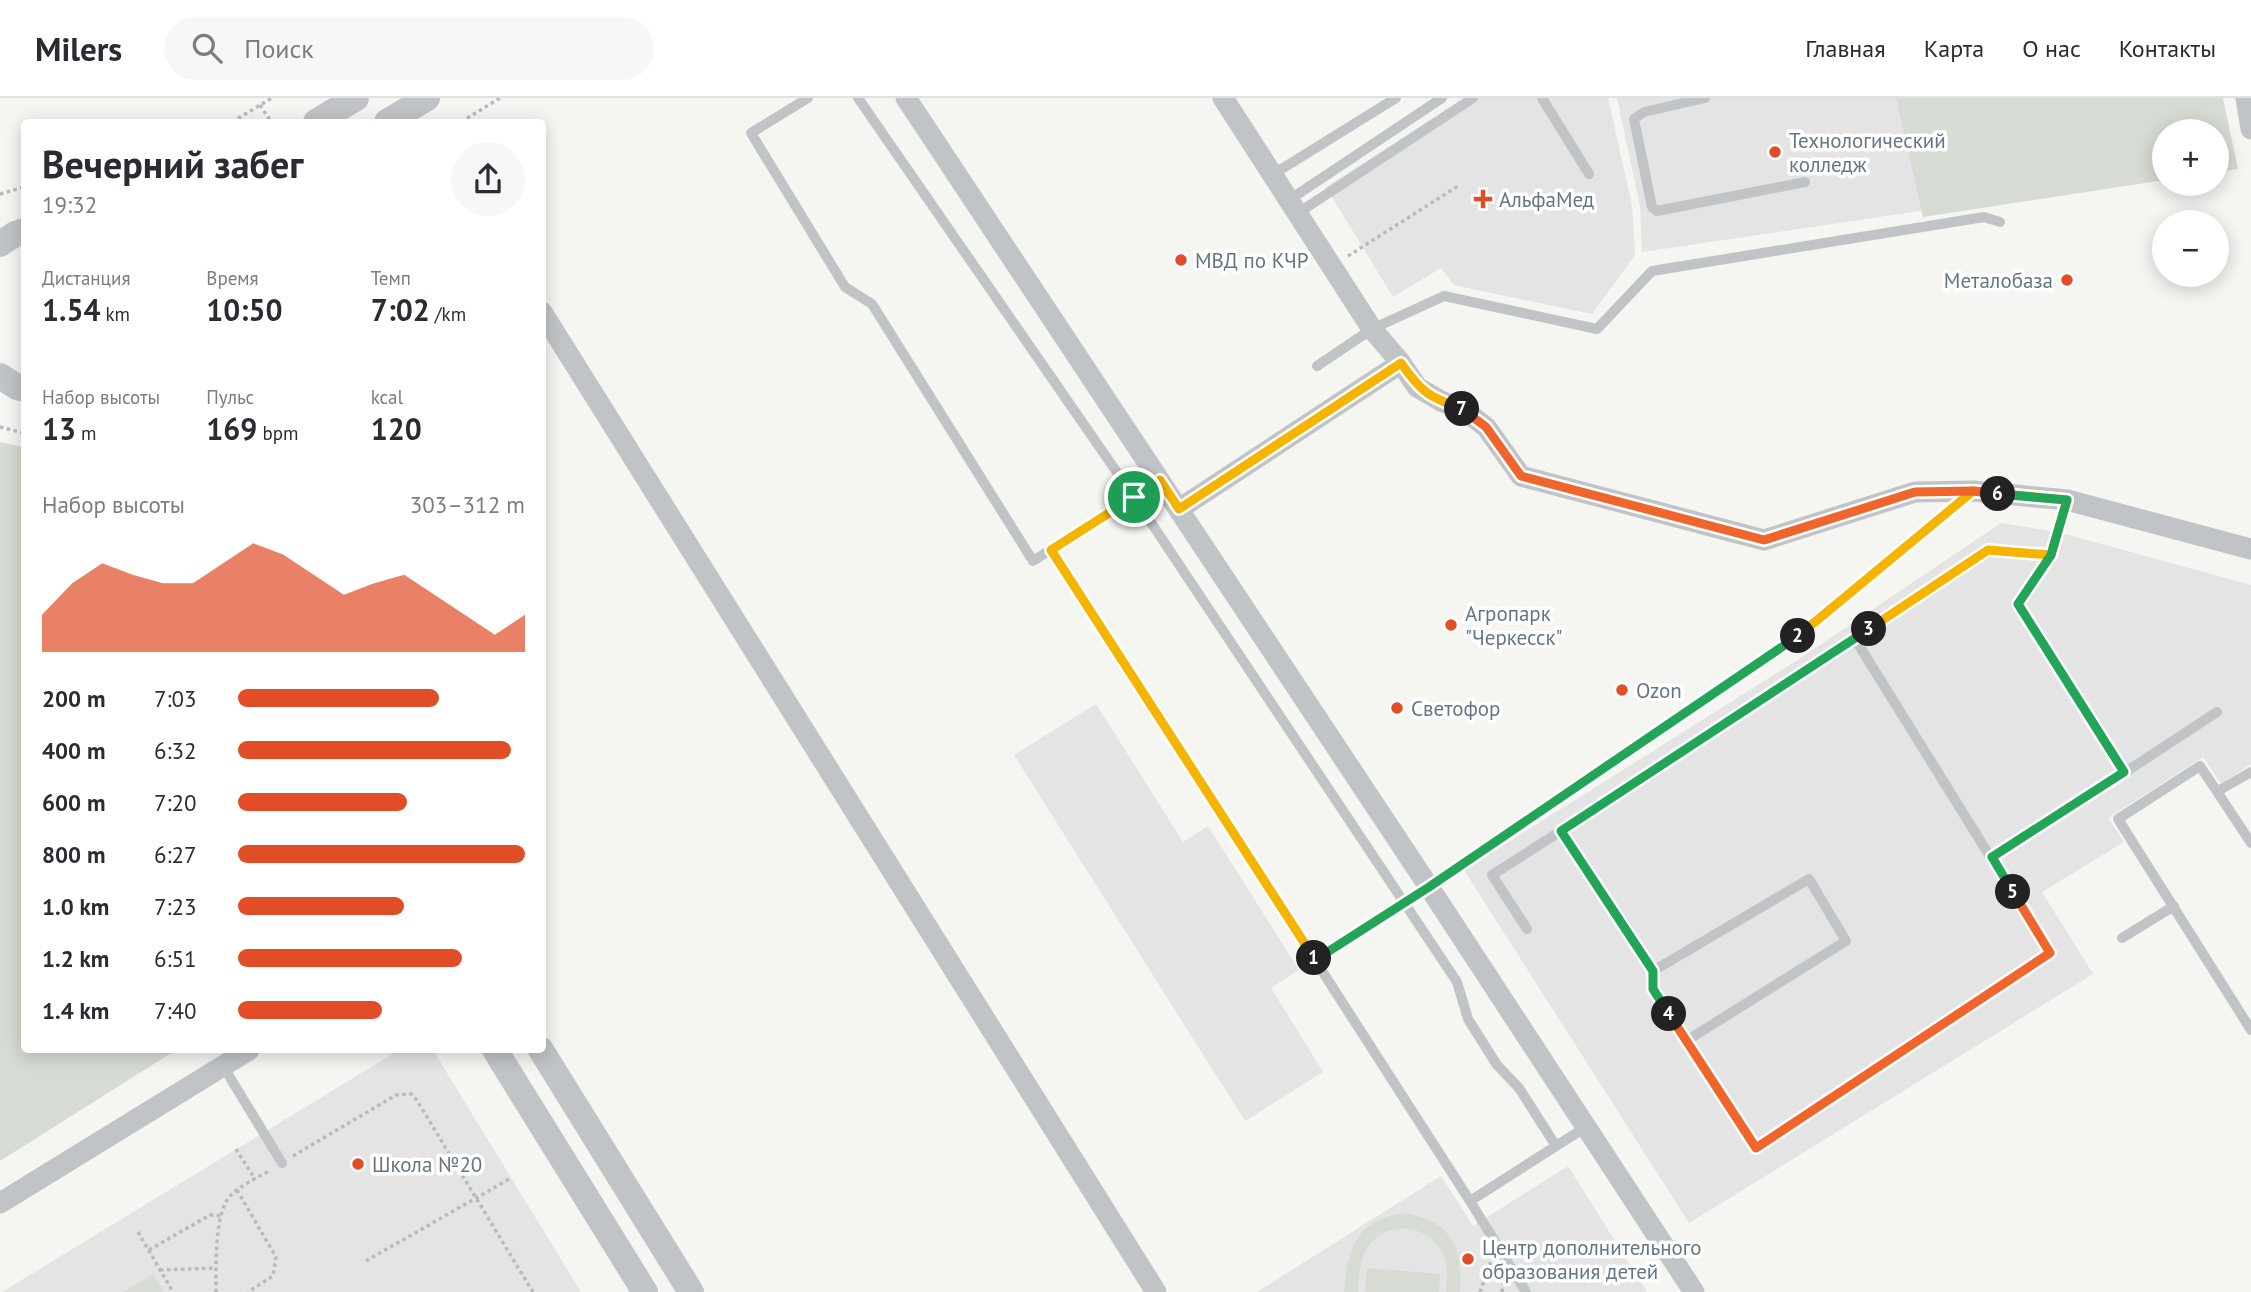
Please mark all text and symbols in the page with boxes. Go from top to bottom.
search box [164,17,654,80]
text: Milers [35,27,122,70]
icon: search [188,29,226,67]
text: Поиск [244,32,314,65]
text: Главная [1805,33,1886,64]
text: Карта [1924,33,1984,64]
text: О нас [2022,33,2081,64]
text: Контакты [2119,33,2216,64]
map controls [2152,119,2229,287]
button: + [2152,119,2229,196]
place label: Технологический колледж [1789,127,1946,178]
text: Вечерний забег [42,139,303,188]
button: share [451,142,525,216]
marker: Технологический колледж [1767,144,1783,160]
place label: АльфаМед [1499,186,1594,213]
marker: АльфаМед [1473,189,1493,209]
text: 19:32 [42,190,97,219]
button: − [2152,210,2229,287]
place label: МВД по КЧР [1195,247,1308,274]
marker: МВД по КЧР [1173,252,1189,268]
text: Дистанция [42,266,130,290]
text: Время [206,266,259,290]
text: Темп [371,266,411,290]
place label: Металобаза [1944,267,2053,294]
marker: Металобаза [2059,272,2075,288]
text: 1.54 [42,290,100,329]
text: 10:50 [206,290,282,329]
text: 7:02 [371,290,430,329]
text: km [100,302,130,326]
text: /km [430,302,466,326]
text: Набор высоты [42,385,160,409]
text: Пульс [206,385,254,409]
text: kcal [371,385,403,409]
pin: 7 [1444,392,1480,426]
text: 7 [1456,396,1467,420]
text: 13 [42,409,76,448]
text: 169 [206,409,257,448]
text: 120 [371,409,422,448]
text: m [76,421,97,445]
text: bpm [257,421,298,445]
pin [1104,467,1164,527]
pin: 6 [1980,476,2016,512]
icon: arrive [1115,478,1153,516]
text: 6 [1992,481,2003,505]
text: Набор высоты [42,490,185,519]
text: 303–312 m [410,490,525,519]
place label: Агропарк "Черкесск" [1465,600,1563,651]
pin: 3 [1852,612,1886,646]
text: 3 [1863,616,1874,640]
marker: Агропарк "Черкесск" [1443,617,1459,633]
pin: 2 [1780,618,1815,654]
text: 2 [1792,623,1803,647]
place label: Ozon [1636,677,1682,704]
marker: Ozon [1614,682,1630,698]
text: 200 m [42,684,105,713]
text: 7:03 [154,684,197,713]
place label: Светофор [1411,695,1500,722]
marker: Светофор [1389,700,1405,716]
text: 400 m [42,736,105,765]
text: 6:32 [154,736,197,765]
text: 600 m [42,788,105,817]
text: 7:20 [154,788,197,817]
text: 800 m [42,840,105,869]
text: 6:27 [154,840,197,869]
pin: 5 [1996,874,2030,910]
text: 5 [2007,879,2018,903]
text: 1.0 km [42,892,109,921]
text: 7:23 [154,892,197,921]
pin: 1 [1296,940,1332,976]
text: 1.2 km [42,944,109,973]
text: 6:51 [154,944,197,973]
text: 1 [1308,945,1319,969]
text: 1.4 km [42,996,109,1025]
text: 7:40 [154,996,197,1025]
pin: 4 [1652,996,1686,1032]
text: 4 [1663,1001,1674,1025]
place label: Школа №20 [372,1151,482,1178]
marker: Школа №20 [350,1156,366,1172]
place label: Центр дополнительного образования детей [1482,1234,1701,1285]
marker: Центр дополнительного образования детей [1460,1251,1476,1267]

